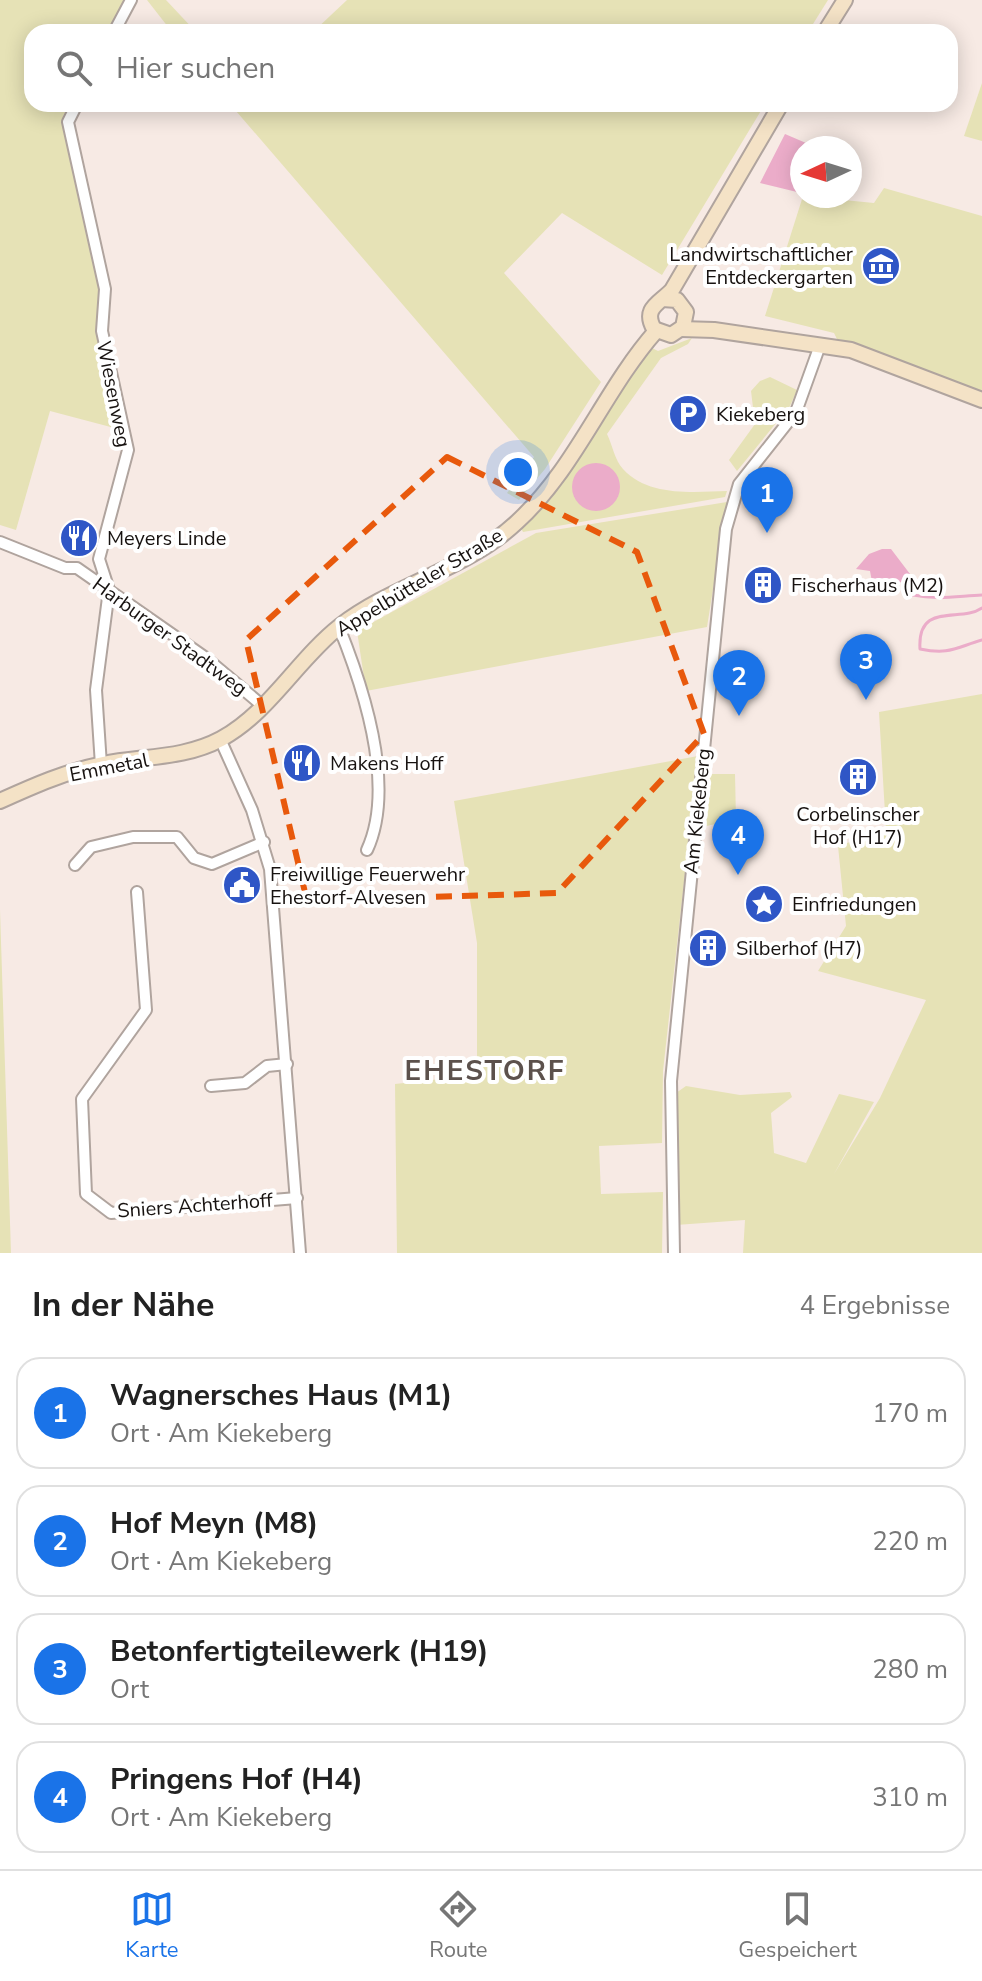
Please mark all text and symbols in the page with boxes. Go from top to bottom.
search box [24,24,958,112]
icon: search [52,46,96,90]
text: Hier suchen [116,48,275,89]
north arrow [790,136,862,208]
place label: Landwirtschaftlicher Entdeckergarten [669,241,853,291]
museum icon: Landwirtschaftlicher Entdeckergarten [860,245,902,287]
street label: Wiesenweg [90,339,137,450]
parking icon: Kiekeberg [667,393,709,435]
place label: Kiekeberg [716,401,805,428]
your location [498,452,538,492]
pin: 1 [741,467,793,533]
restaurant icon: Meyers Linde [58,517,100,559]
street label: Appelbütteler Straße [331,522,508,643]
place label: Meyers Linde [107,525,226,552]
building icon: Fischerhaus (M2) [742,564,784,606]
street label: Harburger Stadtweg [87,571,253,702]
place label: Fischerhaus (M2) [791,572,944,599]
pin: 3 [840,634,892,700]
pin: 2 [713,650,765,716]
restaurant icon: Makens Hoff [281,742,323,784]
street label: Emmetal [67,747,151,788]
street label: Am Kiekeberg [677,747,718,875]
place label: Makens Hoff [330,750,444,777]
building icon: Corbelinscher Hof (H17) [837,756,879,798]
place label: Corbelinscher Hof (H17) [796,801,920,851]
pin: 4 [712,809,764,875]
place label: Freiwillige Feuerwehr Ehestorf-Alvesen [270,861,465,911]
public building icon: Freiwillige Feuerwehr Ehestorf-Alvesen [221,864,263,906]
place icon: Einfriedungen [743,883,785,925]
place label: Einfriedungen [792,891,917,918]
building icon: Silberhof (H7) [687,927,729,969]
place label: Silberhof (H7) [736,935,862,962]
district label: EHESTORF [404,1052,566,1090]
street label: Sniers Achterhoff [116,1187,274,1224]
text: In der Nähe [32,1282,214,1328]
text: 4 Ergebnisse [800,1288,950,1323]
text: Wagnersches Haus (M1) [110,1375,452,1416]
text: 1 [52,1396,68,1431]
text: 170 m [872,1396,948,1431]
text: Ort · Am Kiekeberg [110,1416,332,1451]
text: Hof Meyn (M8) [110,1503,318,1544]
text: 2 [52,1524,68,1559]
text: 220 m [872,1524,948,1559]
text: Ort · Am Kiekeberg [110,1544,332,1579]
text: Betonfertigteilewerk (H19) [110,1631,489,1672]
text: 3 [52,1652,68,1687]
text: 280 m [872,1652,948,1687]
text: Ort [110,1672,149,1707]
text: Pringens Hof (H4) [110,1759,363,1800]
text: 4 [52,1780,68,1815]
text: 310 m [872,1780,948,1815]
text: Ort · Am Kiekeberg [110,1800,332,1835]
tab: Karte [125,1887,179,1965]
tab: Route [429,1887,488,1965]
tab: Gespeichert [738,1887,857,1965]

